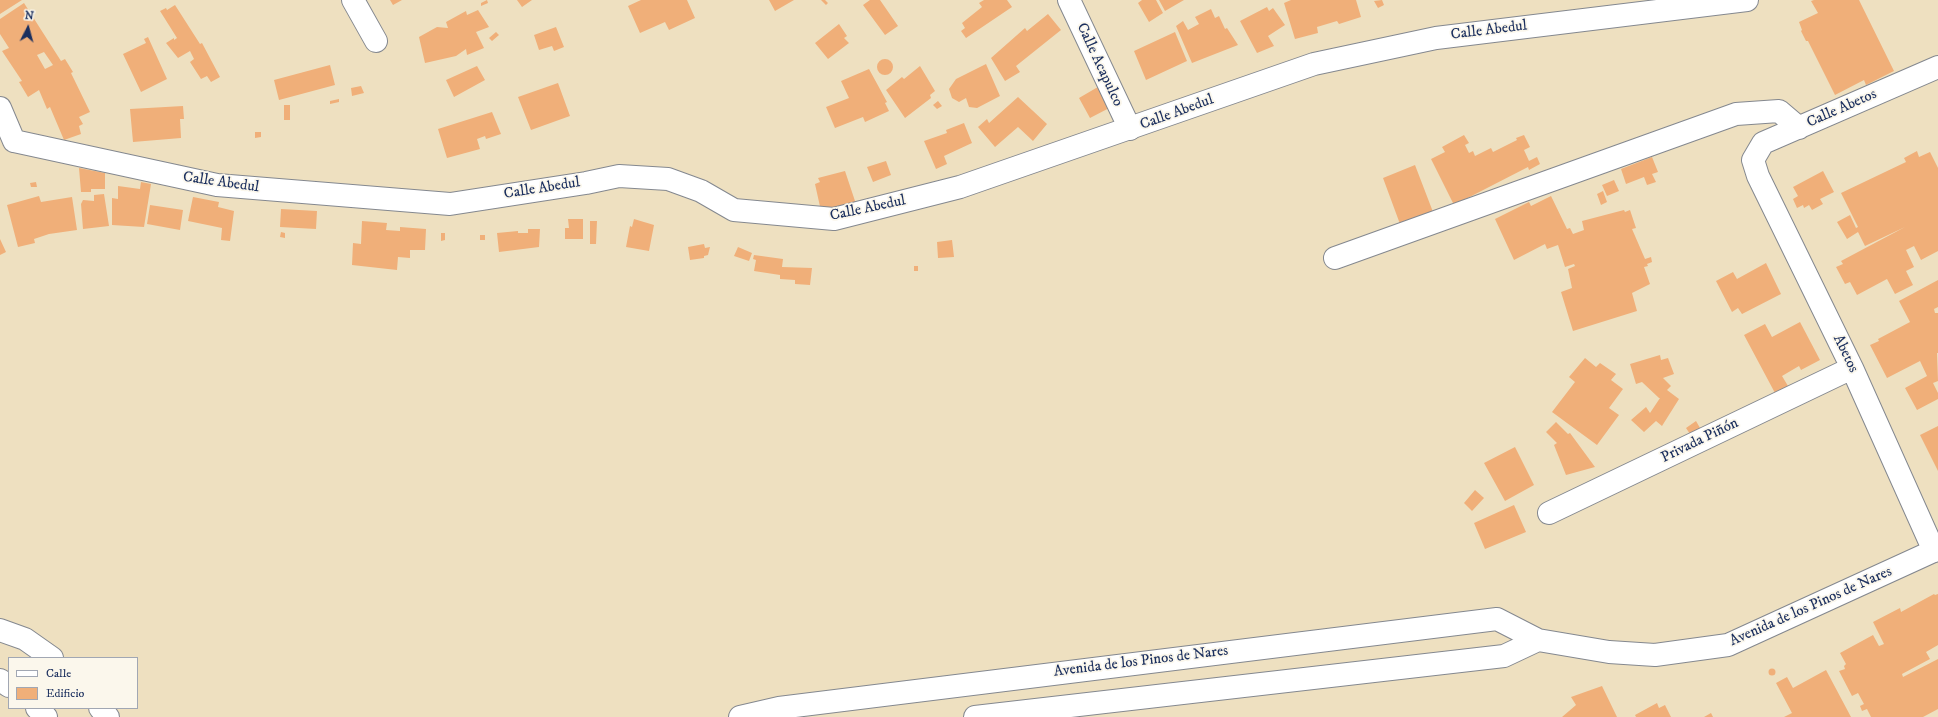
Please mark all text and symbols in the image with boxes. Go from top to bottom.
north arrow [8,8,48,48]
text: N [24,9,34,23]
street label: Calle Abedul [1450,17,1528,45]
street label: Calle Acapulco [1072,20,1126,110]
street label: Calle Abetos [1804,86,1880,132]
street label: Calle Abedul [1138,91,1216,135]
street label: Calle Abedul [182,169,260,197]
street label: Calle Abedul [503,174,581,204]
street label: Calle Abedul [829,192,907,226]
street label: Abetos [1828,332,1862,376]
street label: Privada Piñón [1658,415,1742,467]
street label: Avenida de los Pinos de Nares [1727,563,1895,651]
street label: Avenida de los Pinos de Nares [1053,642,1229,682]
legend [8,657,138,709]
text: Calle [46,666,71,681]
text: Edificio [46,686,84,701]

